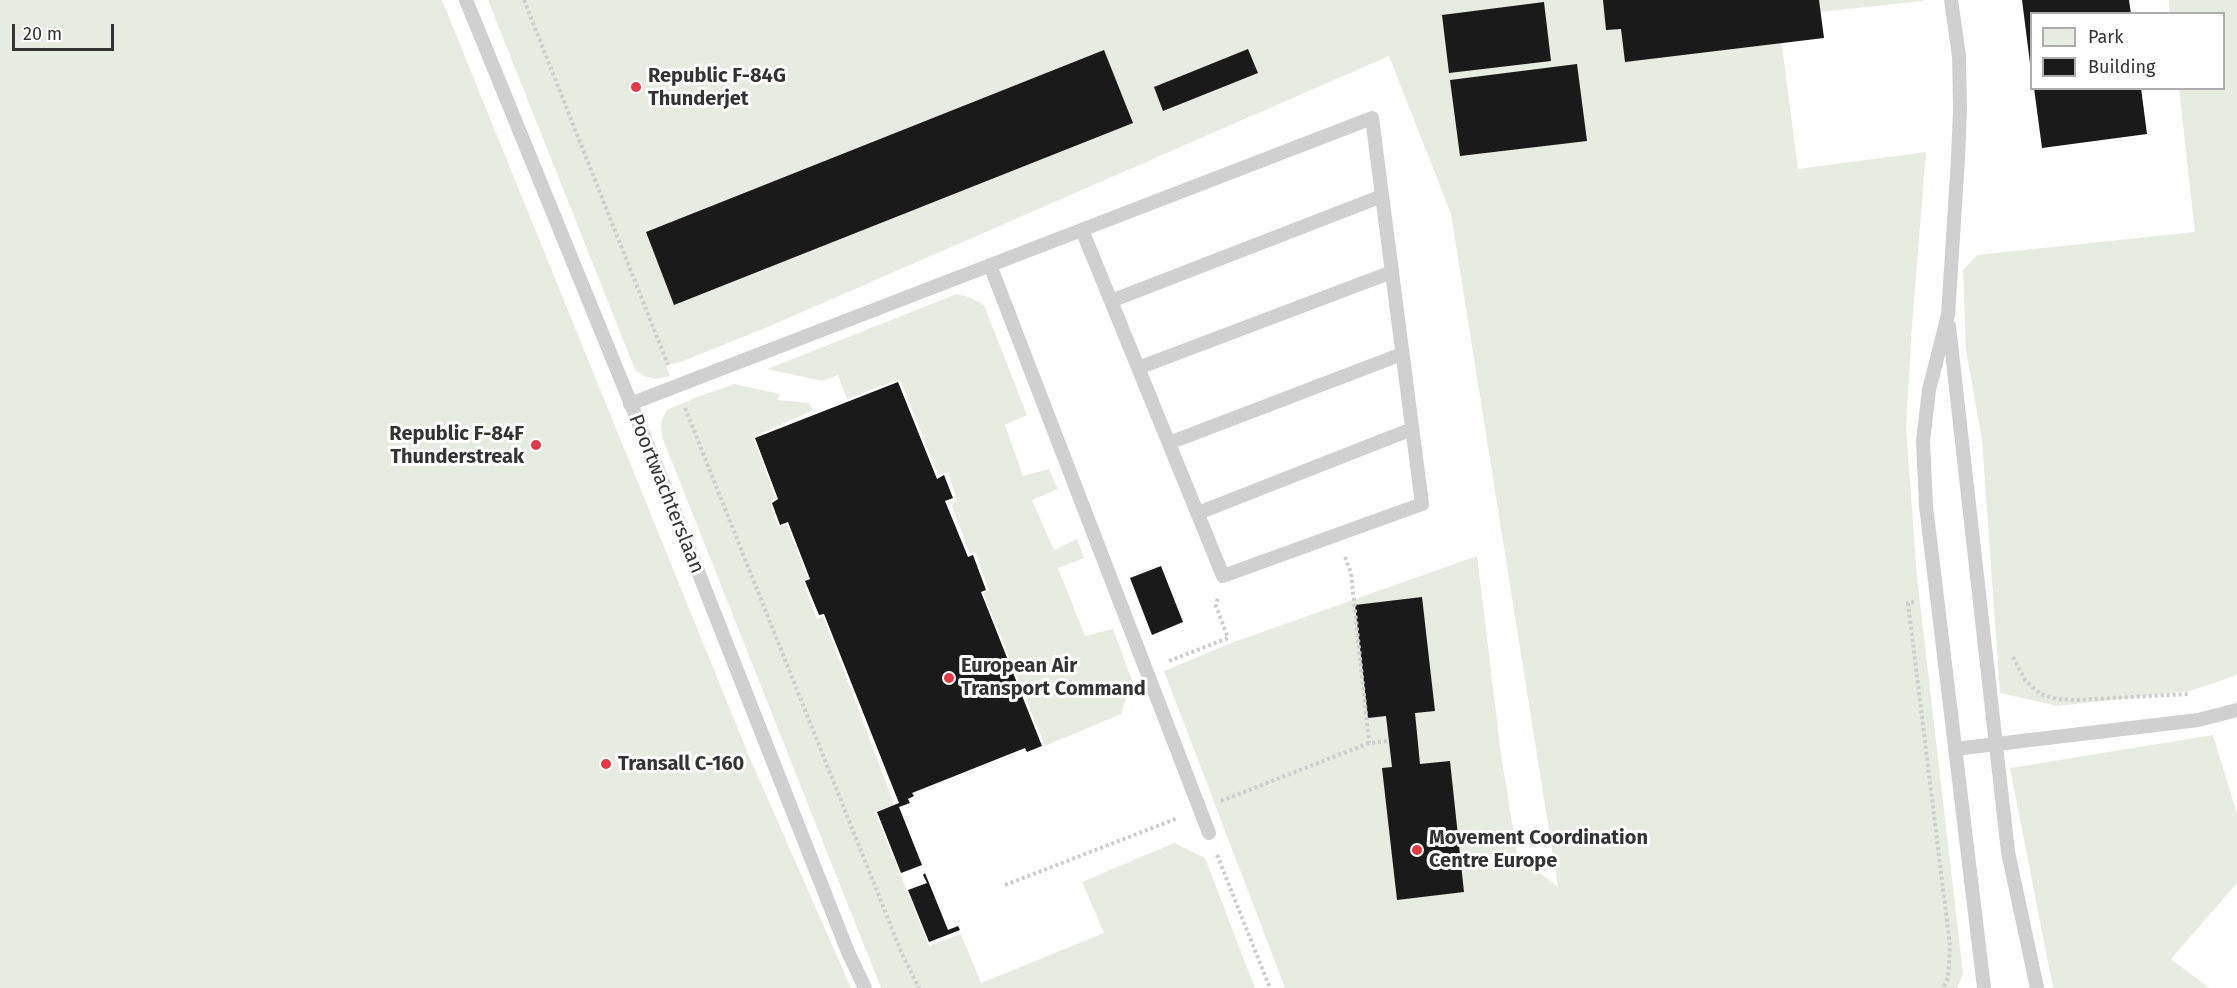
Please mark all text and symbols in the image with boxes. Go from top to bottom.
scale bar [15,12,117,50]
legend [2030,12,2225,90]
text: 20 m [23,23,62,45]
text: Park [2088,26,2123,48]
text: Building [2088,56,2155,78]
place label: Republic F-84G Thunderjet [648,64,786,111]
marker: Republic F-84G Thunderjet [629,80,643,94]
street label: Poortwachterslaan [623,411,709,577]
place label: Republic F-84F Thunderstreak [389,422,524,469]
marker: Republic F-84F Thunderstreak [529,438,543,452]
place label: European Air Transport Command [961,654,1146,701]
marker: European Air Transport Command [942,671,956,685]
place label: Transall C-160 [618,752,744,776]
marker: Transall C-160 [599,757,613,771]
place label: Movement Coordination Centre Europe [1429,826,1648,873]
marker: Movement Coordination Centre Europe [1410,843,1424,857]

